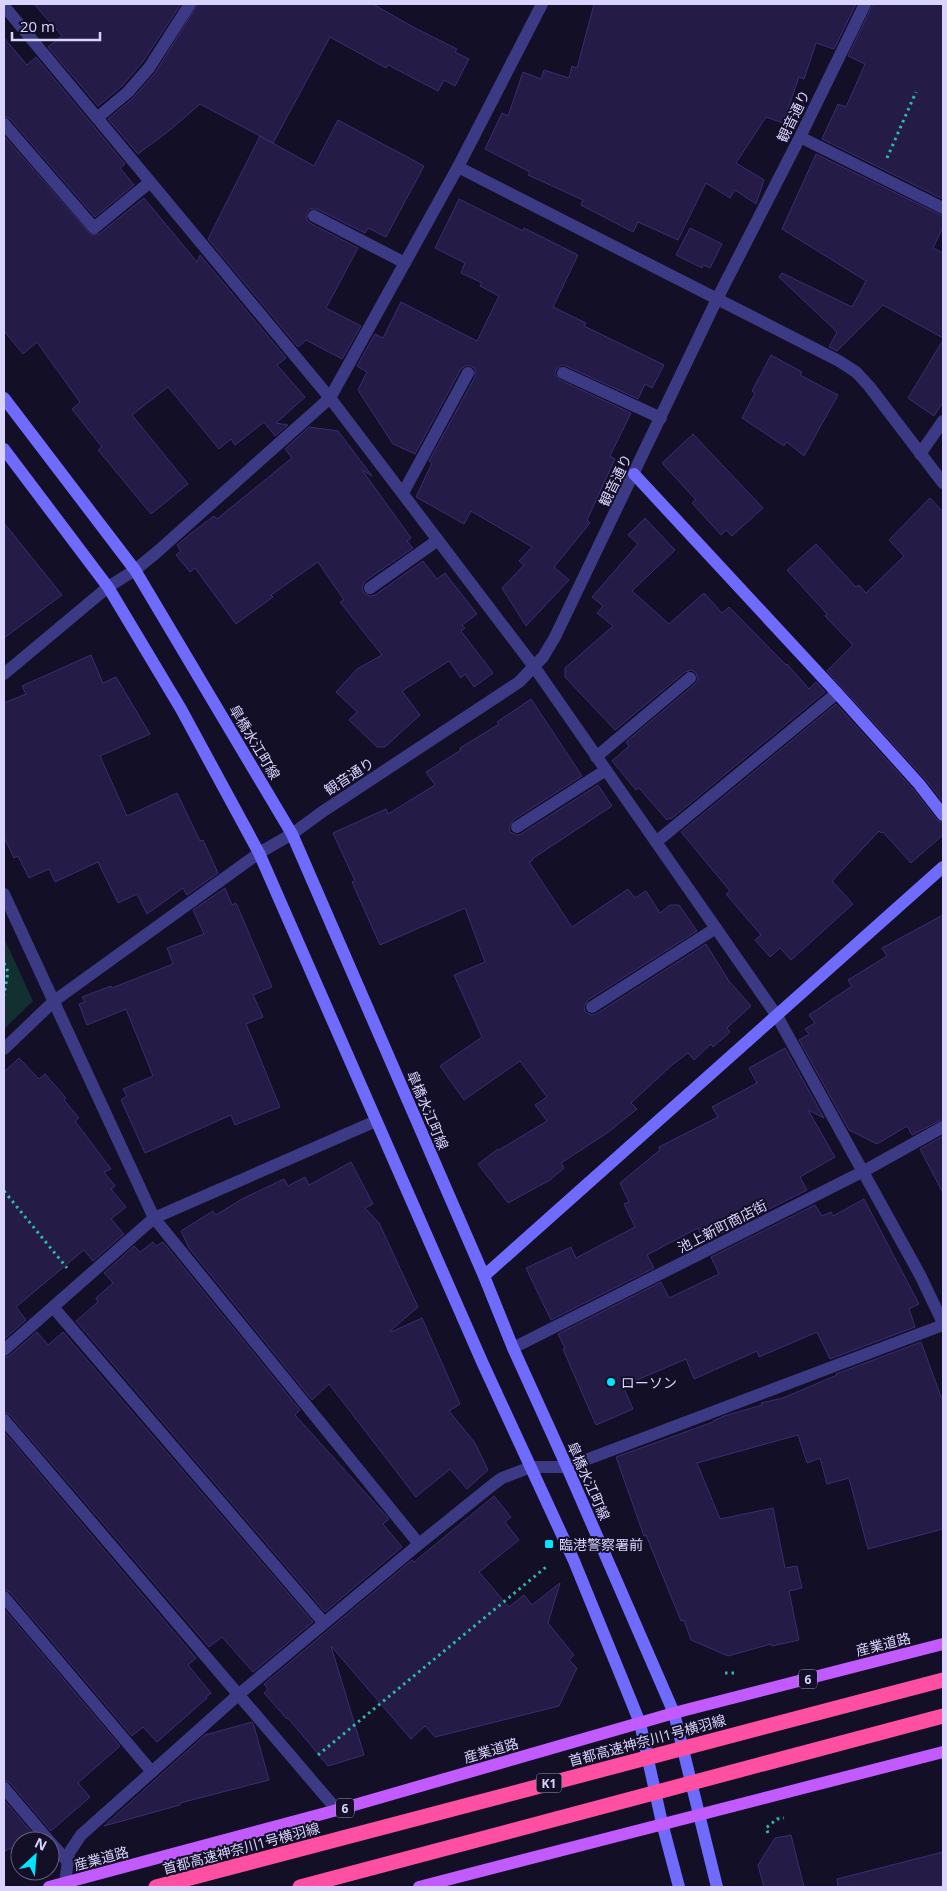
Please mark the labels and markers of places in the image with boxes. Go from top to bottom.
place label: ローソン [621,1373,677,1392]
marker: ローソン [605,1376,617,1388]
place label: 臨港警察署前 [559,1535,643,1554]
marker: 臨港警察署前 [543,1538,555,1550]

